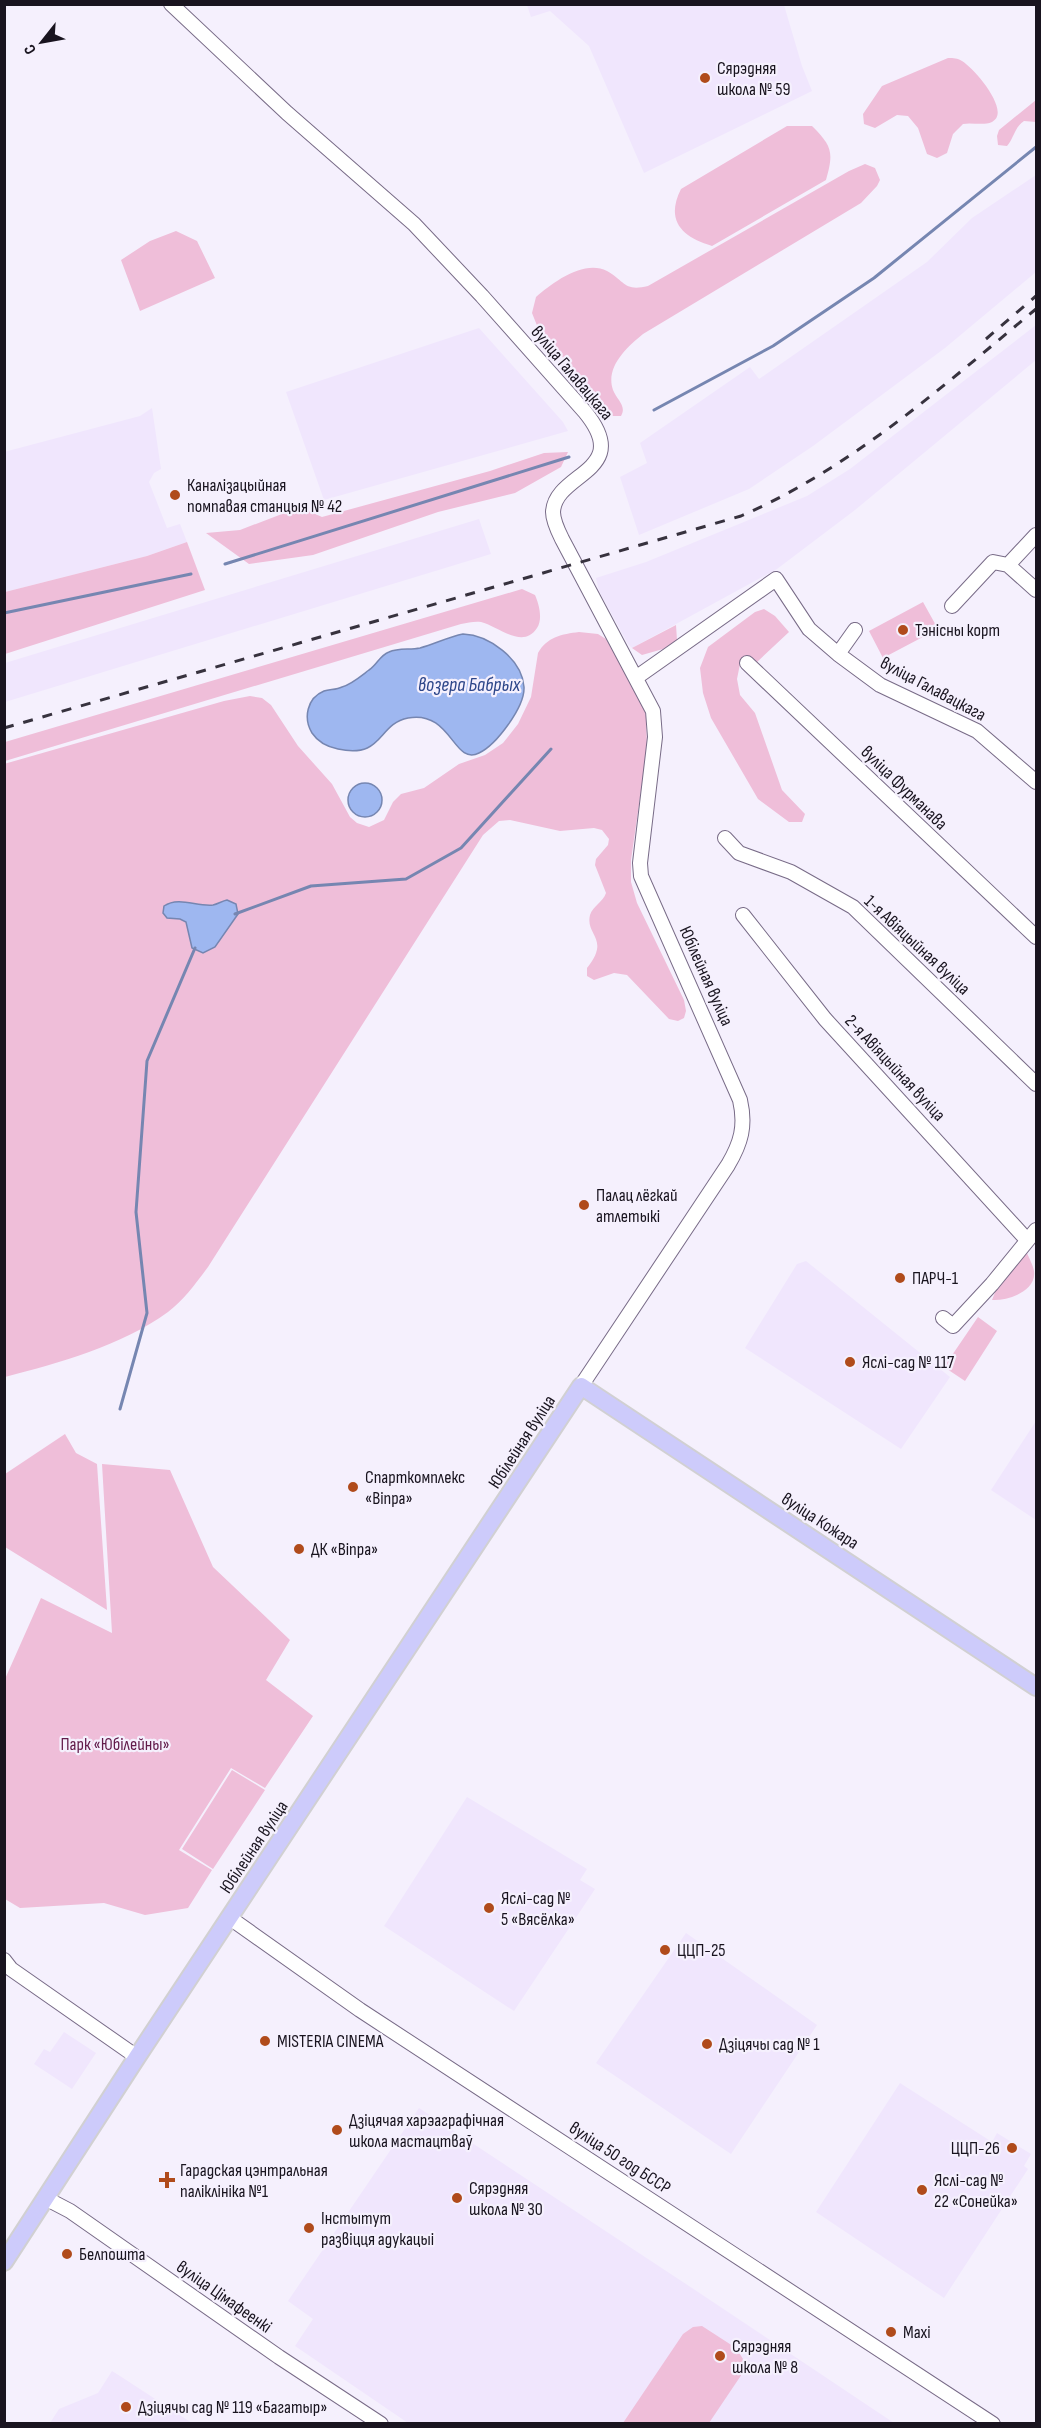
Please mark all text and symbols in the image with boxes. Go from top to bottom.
north arrow [12,12,72,72]
text: С [20,41,41,57]
place label: Сярэдняя школа № 59 [717,58,790,100]
marker: Сярэдняя школа № 59 [698,71,712,85]
street label: вуліца Галавацкага [527,322,618,424]
place label: Каналізацыйная помпавая станцыя № 42 [187,475,342,517]
marker: Каналізацыйная помпавая станцыя № 42 [168,488,182,502]
place label: Тэнісны корт [915,620,1000,641]
marker: Тэнісны корт [896,623,910,637]
street label: вуліца Галавацкага [877,652,989,726]
water label: возера Бабрых [418,673,521,697]
street label: вуліца Фурманава [856,742,952,834]
street label: 1-я Авіяцыйная вуліца [860,891,974,999]
street label: Юбілейная вуліца [675,923,737,1029]
street label: 2-я Авіяцыйная вуліца [840,1010,950,1126]
place label: Палац лёгкай атлетыкі [596,1185,677,1227]
marker: Палац лёгкай атлетыкі [577,1198,591,1212]
place label: ПАРЧ-1 [912,1268,959,1289]
marker: ПАРЧ-1 [893,1271,907,1285]
place label: Яслі-сад № 117 [862,1352,955,1373]
marker: Яслі-сад № 117 [843,1355,857,1369]
street label: Юбілейная вуліца [484,1391,560,1493]
place label: Спарткомплекс «Віпра» [365,1467,465,1509]
marker: Спарткомплекс «Віпра» [346,1480,360,1494]
street label: вуліца Кожара [777,1488,863,1554]
place label: ДК «Віпра» [311,1539,378,1560]
marker: ДК «Віпра» [292,1542,306,1556]
park label: Парк «Юбілейны» [60,1734,170,1755]
street label: Юбілейная вуліца [215,1797,293,1897]
place label: Яслі-сад № 5 «Вясёлка» [501,1888,575,1930]
marker: Яслі-сад № 5 «Вясёлка» [482,1901,496,1915]
place label: ЦЦП-25 [677,1940,726,1961]
marker: ЦЦП-25 [658,1943,672,1957]
place label: MISTERIA CINEMA [277,2031,384,2052]
marker: MISTERIA CINEMA [258,2034,272,2048]
place label: Дзіцячы сад № 1 [719,2034,820,2055]
marker: Дзіцячы сад № 1 [700,2037,714,2051]
place label: Дзіцячая харэаграфічная школа мастацтваў [349,2110,504,2152]
street label: вуліца 50 год БССР [565,2117,675,2199]
marker: Дзіцячая харэаграфічная школа мастацтваў [330,2123,344,2137]
place label: ЦЦП-26 [951,2138,1000,2159]
marker: ЦЦП-26 [1005,2141,1019,2155]
place label: Гарадская цэнтральная паліклініка №1 [180,2160,328,2202]
place label: Яслі-сад № 22 «Сонейка» [934,2170,1018,2212]
marker: Гарадская цэнтральная паліклініка №1 [158,2171,176,2189]
place label: Сярэдняя школа № 30 [469,2178,543,2220]
marker: Яслі-сад № 22 «Сонейка» [915,2183,929,2197]
marker: Сярэдняя школа № 30 [450,2191,464,2205]
place label: Інстытут развіцця адукацыі [321,2208,434,2250]
marker: Інстытут развіцця адукацыі [302,2221,316,2235]
place label: Белпошта [79,2244,146,2265]
marker: Белпошта [60,2247,74,2261]
street label: вуліца Цімафеенкі [172,2256,276,2338]
place label: Maxi [903,2322,931,2343]
marker: Maxi [884,2325,898,2339]
place label: Сярэдняя школа № 8 [732,2336,798,2378]
marker: Сярэдняя школа № 8 [713,2349,727,2363]
place label: Дзіцячы сад № 119 «Багатыр» [138,2397,327,2418]
marker: Дзіцячы сад № 119 «Багатыр» [119,2400,133,2414]

